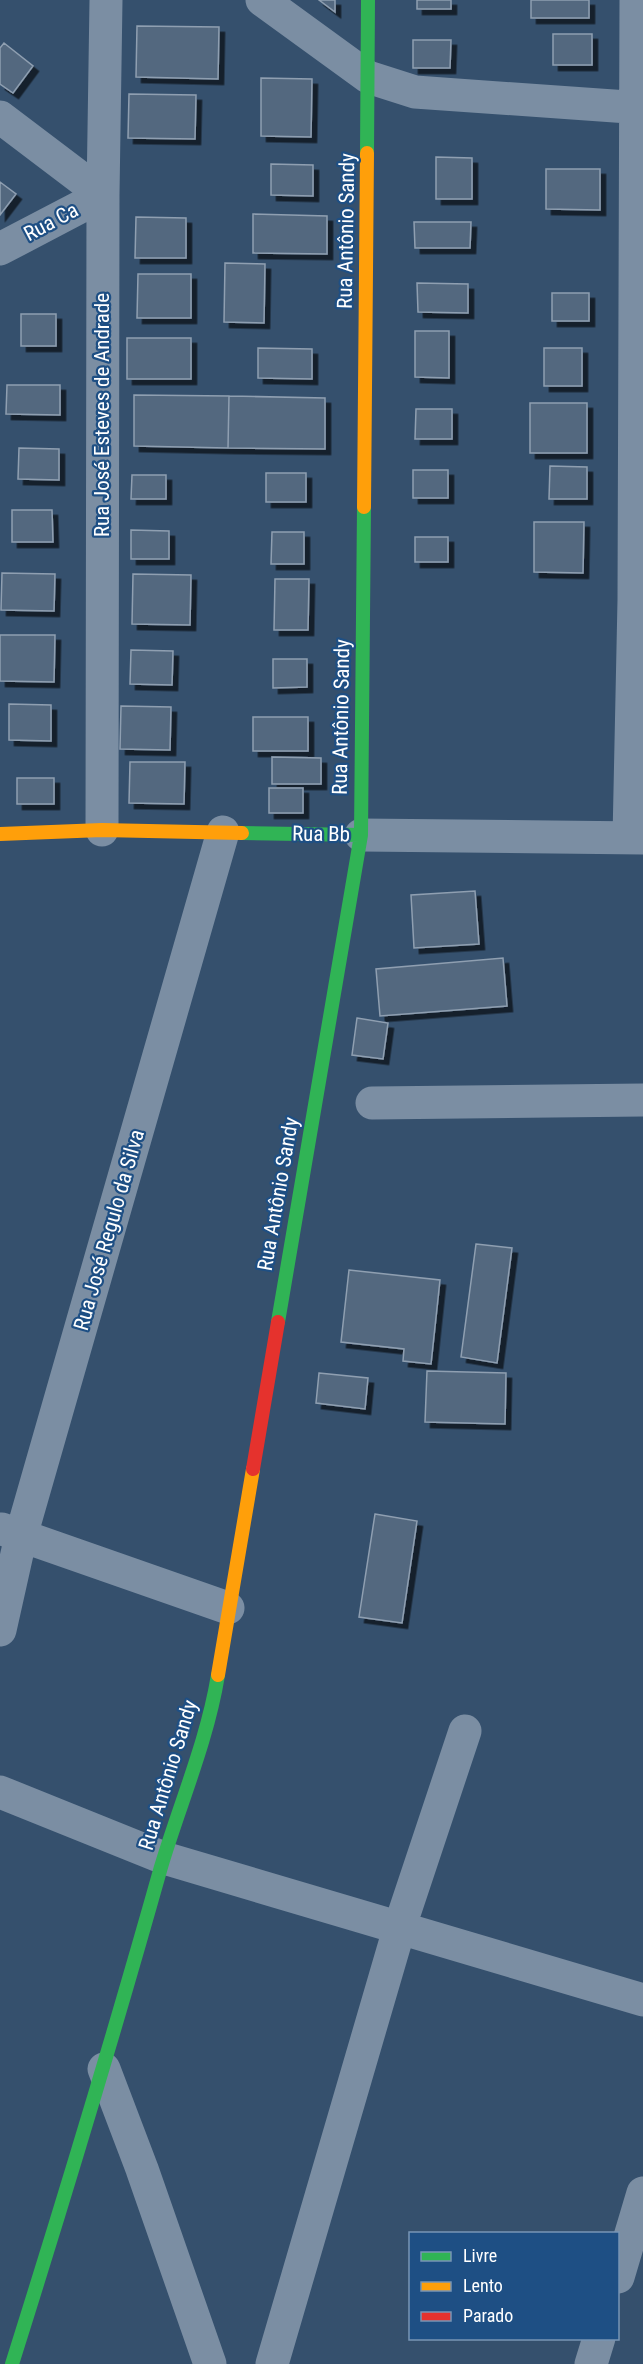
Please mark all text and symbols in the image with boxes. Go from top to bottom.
street label: Rua Antônio Sandy [333,153,359,309]
street label: Rua Ca [20,198,82,246]
street label: Rua José Esteves de Andrade [90,293,114,537]
street label: Rua Antônio Sandy [328,639,354,795]
street label: Rua Bb [292,821,350,847]
street label: Rua Antônio Sandy [253,1115,303,1273]
street label: Rua José Regulo da Silva [69,1127,149,1333]
street label: Rua Antônio Sandy [134,1697,202,1853]
legend [409,2232,619,2340]
text: Livre [463,2245,497,2266]
text: Lento [463,2275,503,2296]
text: Parado [463,2305,513,2326]

